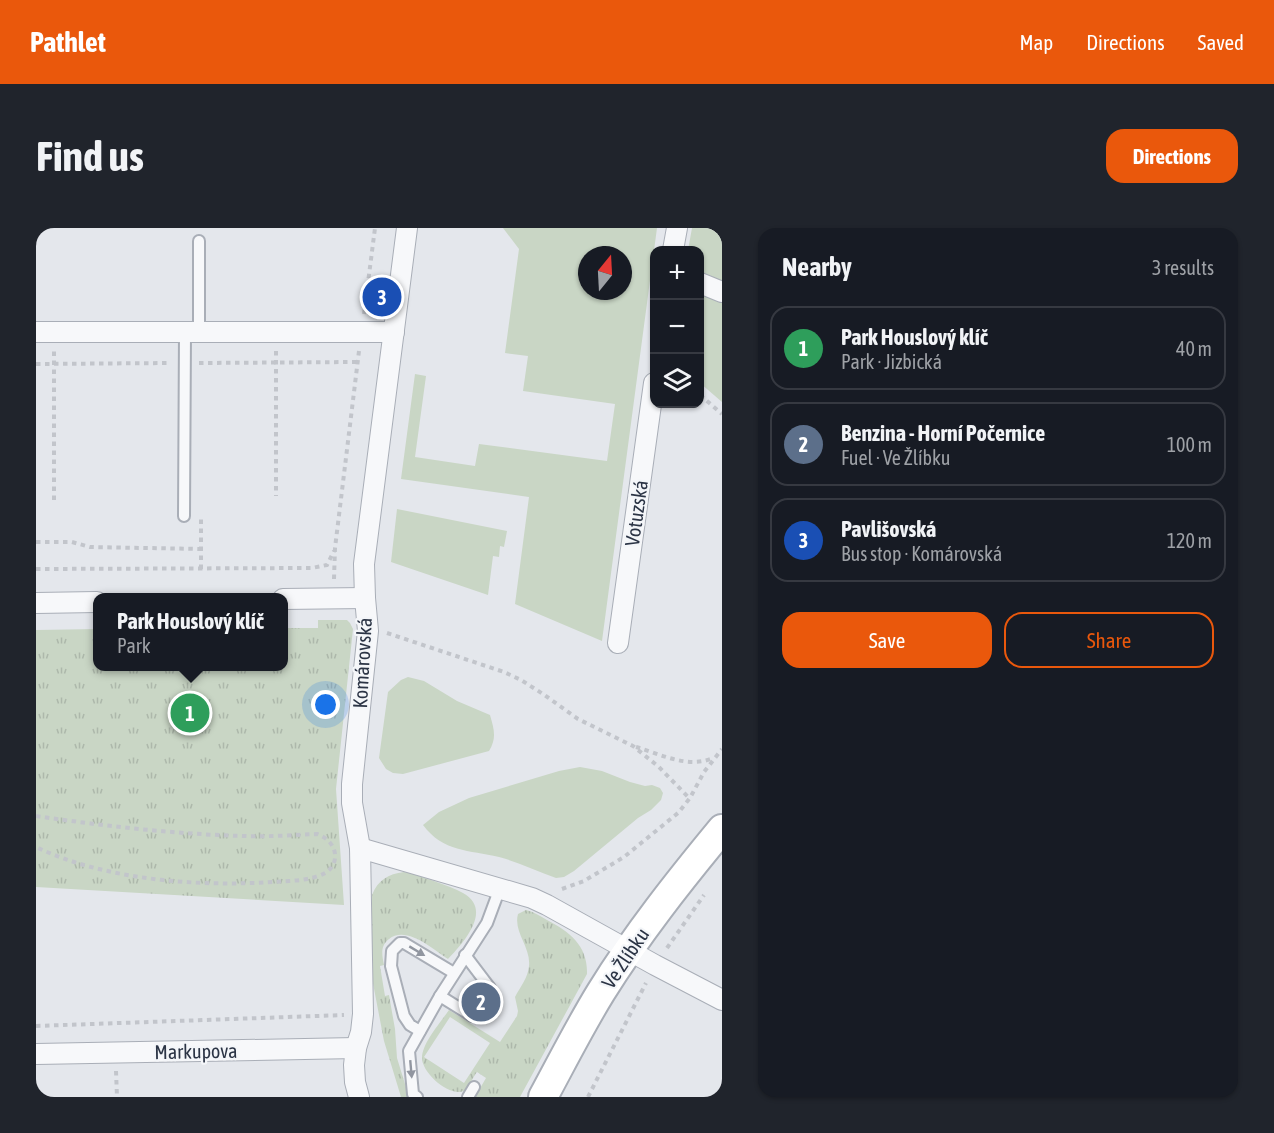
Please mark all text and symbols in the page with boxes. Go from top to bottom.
text: Pathlet [30,26,106,58]
text: Map [1019,30,1053,54]
text: Directions [1086,30,1165,54]
text: Saved [1198,30,1244,54]
button: Directions [1106,129,1238,183]
text: Find us [36,132,144,180]
north arrow [578,246,632,300]
map controls [650,246,704,408]
button: + [650,246,704,300]
text: Nearby [782,252,852,282]
text: 3 results [1152,256,1214,279]
pin: 3 [362,274,402,320]
button: − [650,300,704,354]
text: Park Houslový klíč [841,324,988,350]
text: 1 [799,337,808,360]
text: 40 m [1176,337,1212,360]
text: Park · Jizbická [841,350,942,373]
button: layers [650,354,704,408]
text: Benzina - Horní Počernice [841,420,1045,446]
text: 2 [799,433,808,456]
text: 100 m [1167,433,1212,456]
text: Fuel · Ve Žlíbku [841,446,951,469]
street label: Votuzská [620,479,652,547]
text: Pavlišovská [841,516,936,542]
text: 3 [799,529,808,552]
text: 120 m [1167,529,1212,552]
text: Bus stop · Komárovská [841,542,1002,565]
popup [93,593,288,671]
text: Park Houslový klíč [117,608,264,634]
button: Save [782,612,992,668]
button: Share [1004,612,1214,668]
street label: Komárovská [348,617,376,709]
text: Park [117,634,150,657]
pin: 1 [170,690,210,736]
your location [311,690,340,719]
street label: Ve Žlíbku [596,923,654,993]
one-way arrow [409,945,425,956]
pin: 2 [462,980,500,1024]
street label: Markupova [154,1039,238,1063]
one-way arrow [406,1060,416,1079]

